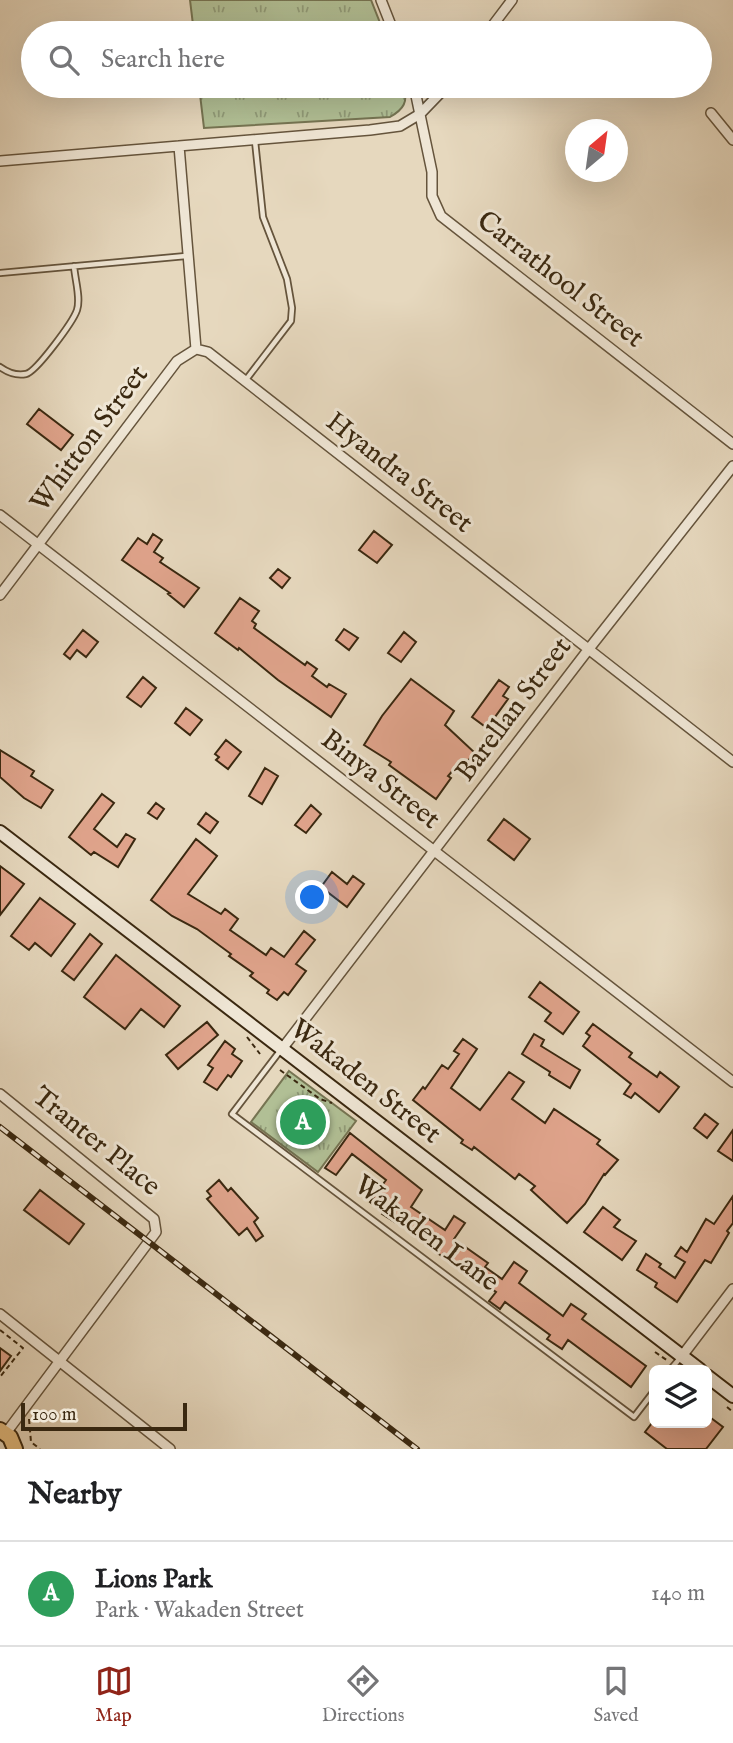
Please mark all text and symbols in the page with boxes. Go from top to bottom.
search box [21,21,712,98]
icon: search [45,41,83,79]
text: Search here [101,43,225,76]
north arrow [565,119,628,182]
street label: Carrathool Street [469,204,651,356]
street label: Whitton Street [23,358,157,519]
street label: Hyandra Street [318,405,480,542]
street label: Barellan Street [448,631,580,789]
street label: Binya Street [313,722,447,838]
your location [295,880,329,914]
street label: Wakaden Street [282,1012,448,1152]
street label: Tranter Place [25,1080,167,1205]
pin: A [280,1096,326,1148]
street label: Wakaden Lane [346,1168,506,1300]
map controls [649,1365,712,1428]
button: layers [649,1365,712,1428]
scale bar [21,1400,187,1432]
text: 100 m [32,1403,76,1427]
text: Nearby [28,1476,121,1514]
text: Lions Park [95,1563,212,1596]
text: A [43,1579,59,1608]
text: 140 m [651,1579,705,1608]
text: Park · Wakaden Street [95,1596,304,1625]
tab: Map [95,1662,133,1728]
tab: Directions [322,1662,404,1728]
tab: Saved [593,1662,638,1728]

